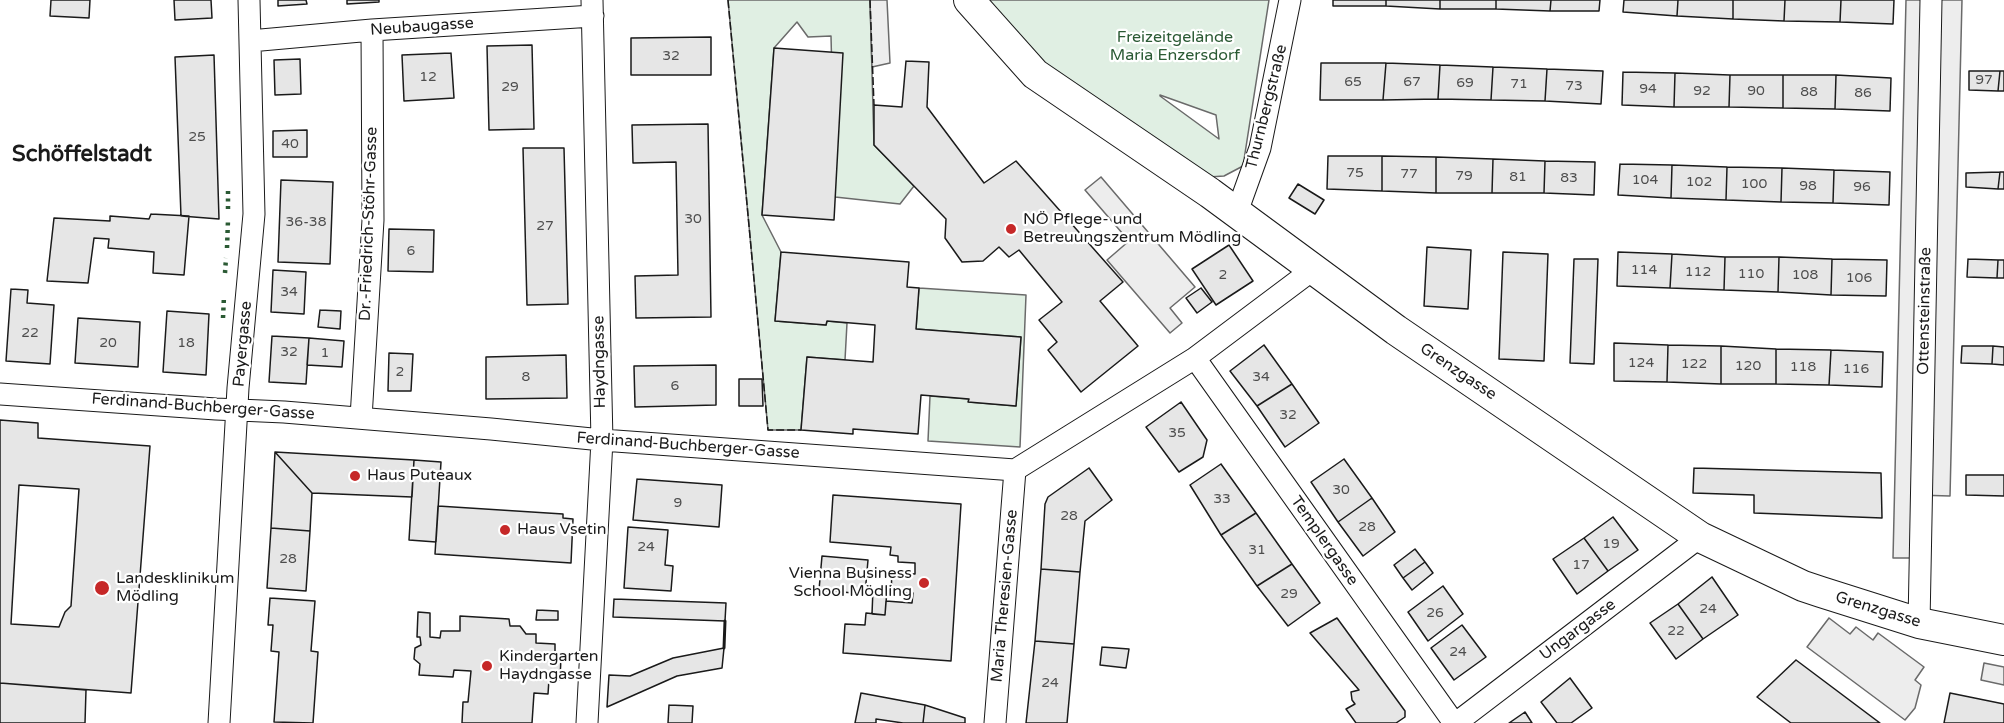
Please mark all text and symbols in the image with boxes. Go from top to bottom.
street label: Neubaugasse [370,14,474,40]
park label: Freizeitgelände Maria Enzersdorf [1110,28,1240,66]
street label: Thurnbergstraße [1242,43,1292,171]
house number: 32 [662,48,680,64]
house number: 12 [419,69,437,85]
house number: 97 [1975,72,1993,88]
house number: 65 [1344,74,1362,90]
house number: 67 [1403,74,1421,90]
house number: 69 [1456,75,1474,91]
house number: 71 [1510,76,1528,92]
house number: 73 [1565,78,1583,94]
house number: 29 [501,79,519,95]
house number: 94 [1639,81,1657,97]
house number: 92 [1693,83,1711,99]
house number: 90 [1747,83,1765,99]
house number: 88 [1800,84,1818,100]
house number: 86 [1854,85,1872,101]
street label: Dr.-Friedrich-Stöhr-Gasse [356,126,382,322]
house number: 25 [188,129,206,145]
house number: 40 [281,136,299,152]
district label: Schöffelstadt [12,142,152,168]
house number: 75 [1346,165,1364,181]
house number: 77 [1400,166,1418,182]
house number: 79 [1455,168,1473,184]
house number: 81 [1509,169,1527,185]
house number: 83 [1560,170,1578,186]
house number: 104 [1632,172,1658,188]
house number: 102 [1686,174,1712,190]
house number: 100 [1741,176,1767,192]
house number: 98 [1799,178,1817,194]
house number: 96 [1853,179,1871,195]
place label: NÖ Pflege- und Betreuungszentrum Mödling [1023,210,1241,248]
house number: 30 [684,211,702,227]
house number: 36-38 [286,214,326,230]
house number: 27 [536,218,554,234]
marker: NÖ Pflege- und Betreuungszentrum Mödling [1004,222,1018,236]
house number: 6 [407,243,415,259]
street label: Ottensteinstraße [1914,247,1936,375]
house number: 114 [1631,262,1657,278]
house number: 112 [1685,264,1711,280]
house number: 110 [1738,266,1764,282]
house number: 2 [1219,267,1227,283]
house number: 108 [1792,267,1818,283]
house number: 106 [1846,270,1872,286]
house number: 34 [280,284,298,300]
street label: Payergasse [230,300,256,388]
street label: Haydngasse [590,315,610,409]
house number: 22 [21,325,39,341]
house number: 20 [99,335,117,351]
house number: 18 [177,335,195,351]
street label: Grenzgasse [1416,339,1500,405]
house number: 32 [280,344,298,360]
house number: 1 [321,345,329,361]
house number: 124 [1628,355,1654,371]
house number: 122 [1681,356,1707,372]
house number: 120 [1735,358,1761,374]
house number: 118 [1790,359,1816,375]
house number: 116 [1843,361,1869,377]
house number: 2 [396,364,404,380]
house number: 8 [522,369,530,385]
house number: 34 [1252,369,1270,385]
house number: 6 [671,378,679,394]
street label: Ferdinand-Buchberger-Gasse [91,390,315,424]
house number: 32 [1279,407,1297,423]
house number: 35 [1168,425,1186,441]
street label: Ferdinand-Buchberger-Gasse [576,429,800,463]
place label: Haus Puteaux [367,466,472,486]
marker: Haus Puteaux [348,469,362,483]
house number: 30 [1332,482,1350,498]
house number: 33 [1213,491,1231,507]
street label: Templergasse [1286,492,1362,590]
house number: 9 [674,495,682,511]
house number: 28 [1060,508,1078,524]
street label: Maria Theresien-Gasse [988,509,1022,683]
house number: 28 [1358,519,1376,535]
place label: Haus Vsetin [517,520,606,540]
marker: Haus Vsetin [498,523,512,537]
house number: 19 [1602,536,1620,552]
house number: 24 [637,539,655,555]
house number: 31 [1248,542,1266,558]
house number: 28 [279,551,297,567]
house number: 17 [1572,557,1590,573]
place label: Vienna Business School Mödling [789,564,912,602]
place label: Landesklinikum Mödling [116,569,234,607]
marker: Vienna Business School Mödling [917,576,931,590]
marker: Landesklinikum Mödling [93,579,111,597]
house number: 29 [1280,586,1298,602]
street label: Grenzgasse [1833,588,1923,632]
street label: Ungargasse [1536,595,1620,665]
house number: 24 [1699,601,1717,617]
house number: 26 [1426,605,1444,621]
house number: 22 [1667,623,1685,639]
house number: 24 [1449,644,1467,660]
place label: Kindergarten Haydngasse [499,647,599,685]
marker: Kindergarten Haydngasse [480,659,494,673]
house number: 24 [1041,675,1059,691]

